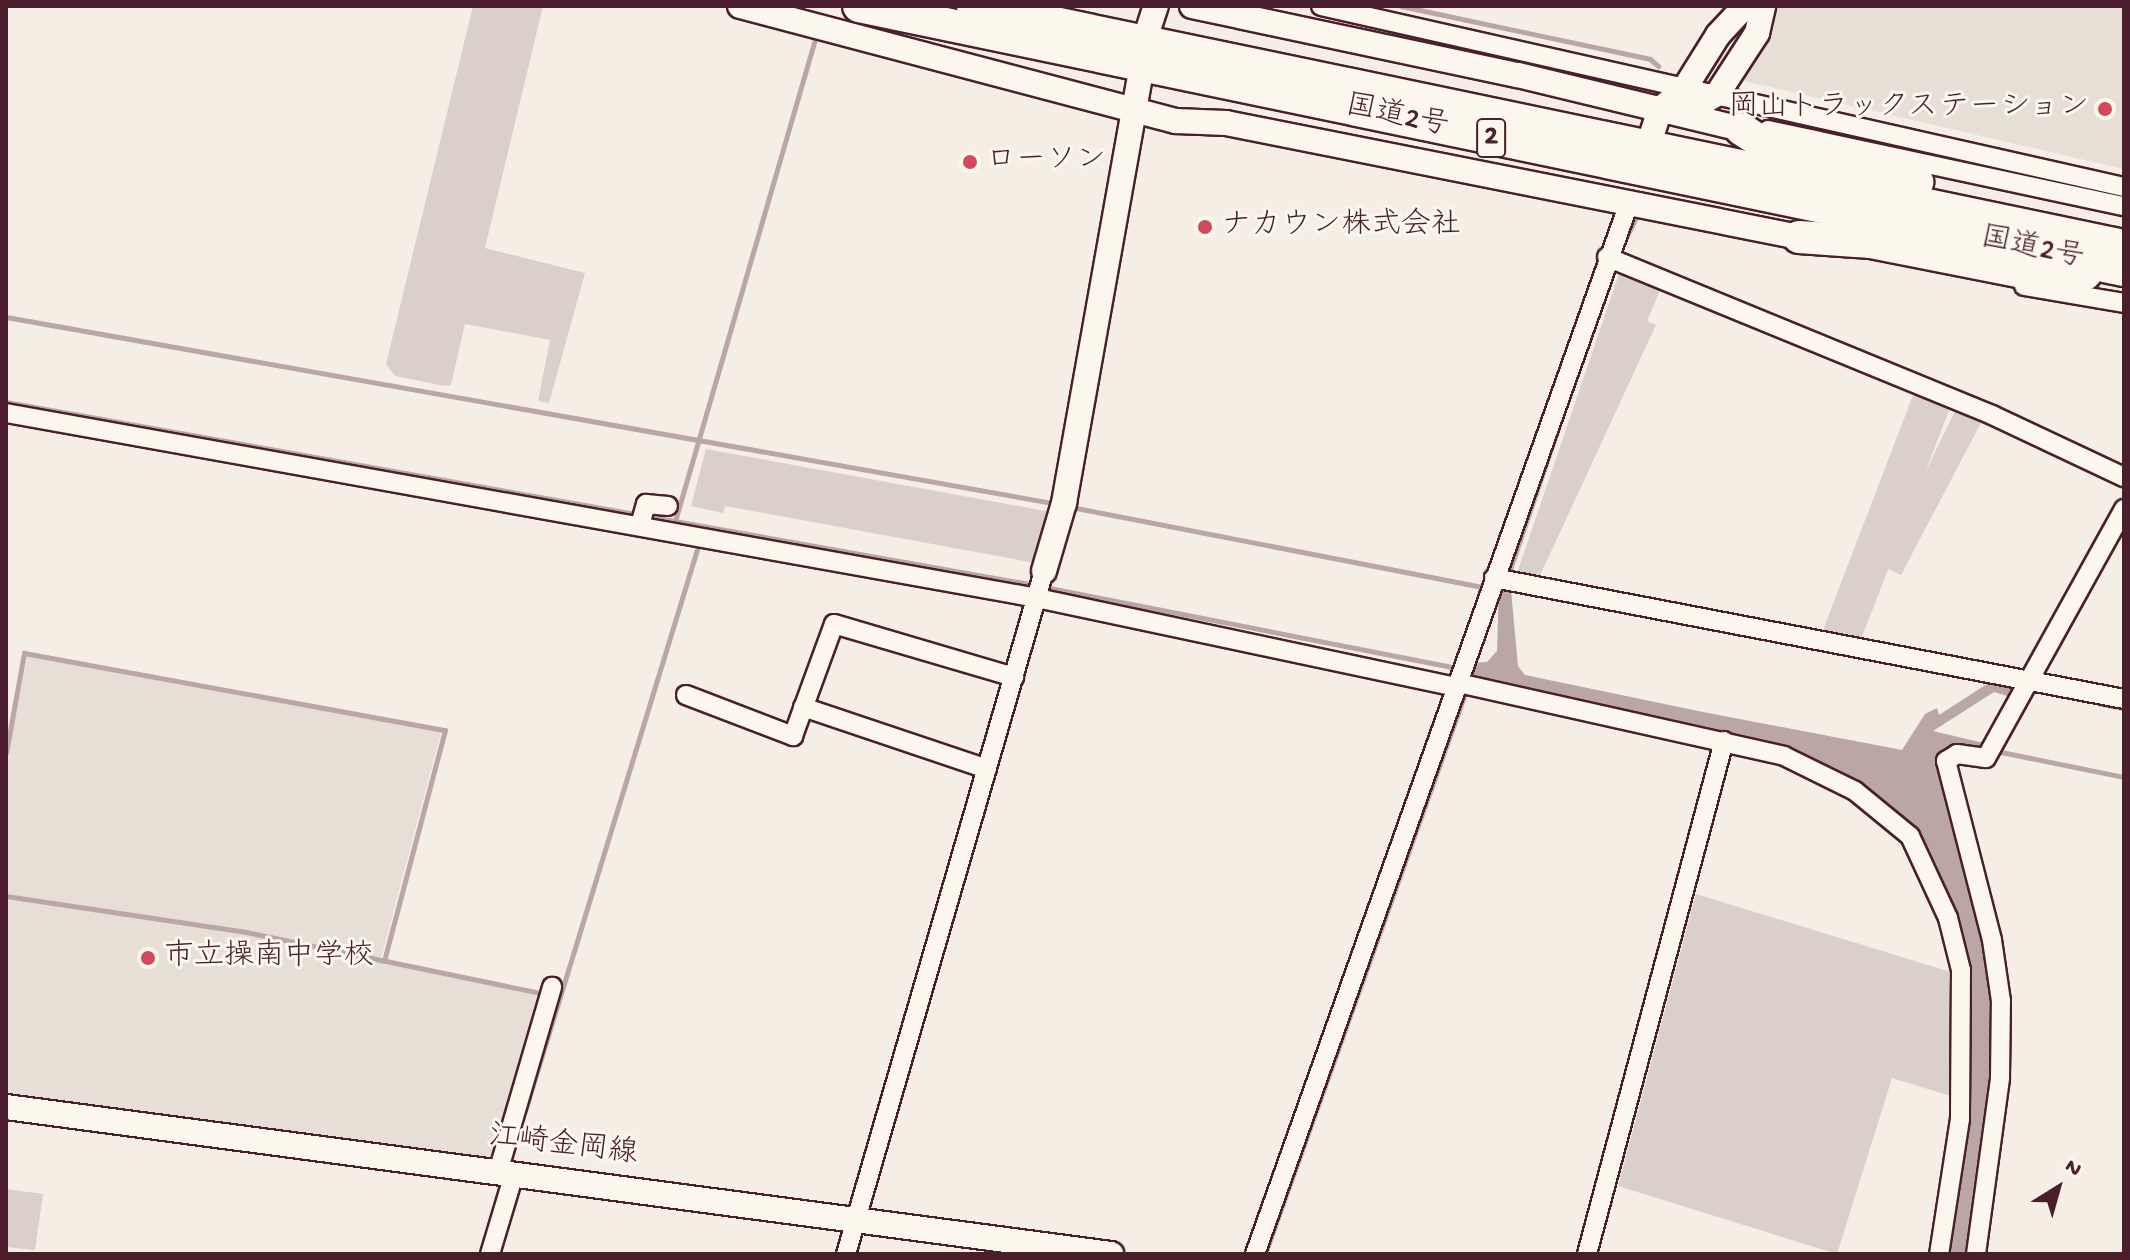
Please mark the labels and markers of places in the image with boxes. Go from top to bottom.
place label: 岡山トラックステーション [1729,91,2089,127]
marker: 岡山トラックステーション [2096,100,2114,118]
place label: ローソン [986,144,1106,180]
marker: ローソン [961,153,979,171]
place label: ナカウン株式会社 [1221,209,1461,245]
marker: ナカウン株式会社 [1196,218,1214,236]
place label: 市立操南中学校 [164,940,374,976]
marker: 市立操南中学校 [139,949,157,967]

